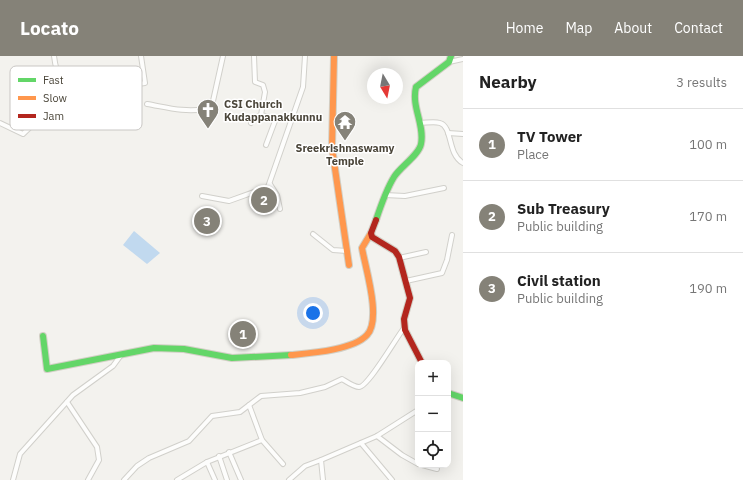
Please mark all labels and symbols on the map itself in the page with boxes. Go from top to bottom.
legend [10,66,142,130]
north arrow [367,68,403,104]
text: Fast [43,73,64,87]
text: Slow [43,91,67,105]
church icon: CSI Church Kudappanakkunnu [195,97,221,130]
place label: CSI Church Kudappanakkunnu [224,97,322,124]
text: Jam [43,109,64,123]
temple icon: Sreekrishnaswamy Temple [332,109,358,142]
place label: Sreekrishnaswamy Temple [296,141,395,168]
pin: 2 [251,185,277,215]
pin: 3 [194,206,220,236]
your location [303,303,323,323]
pin: 1 [230,319,256,349]

